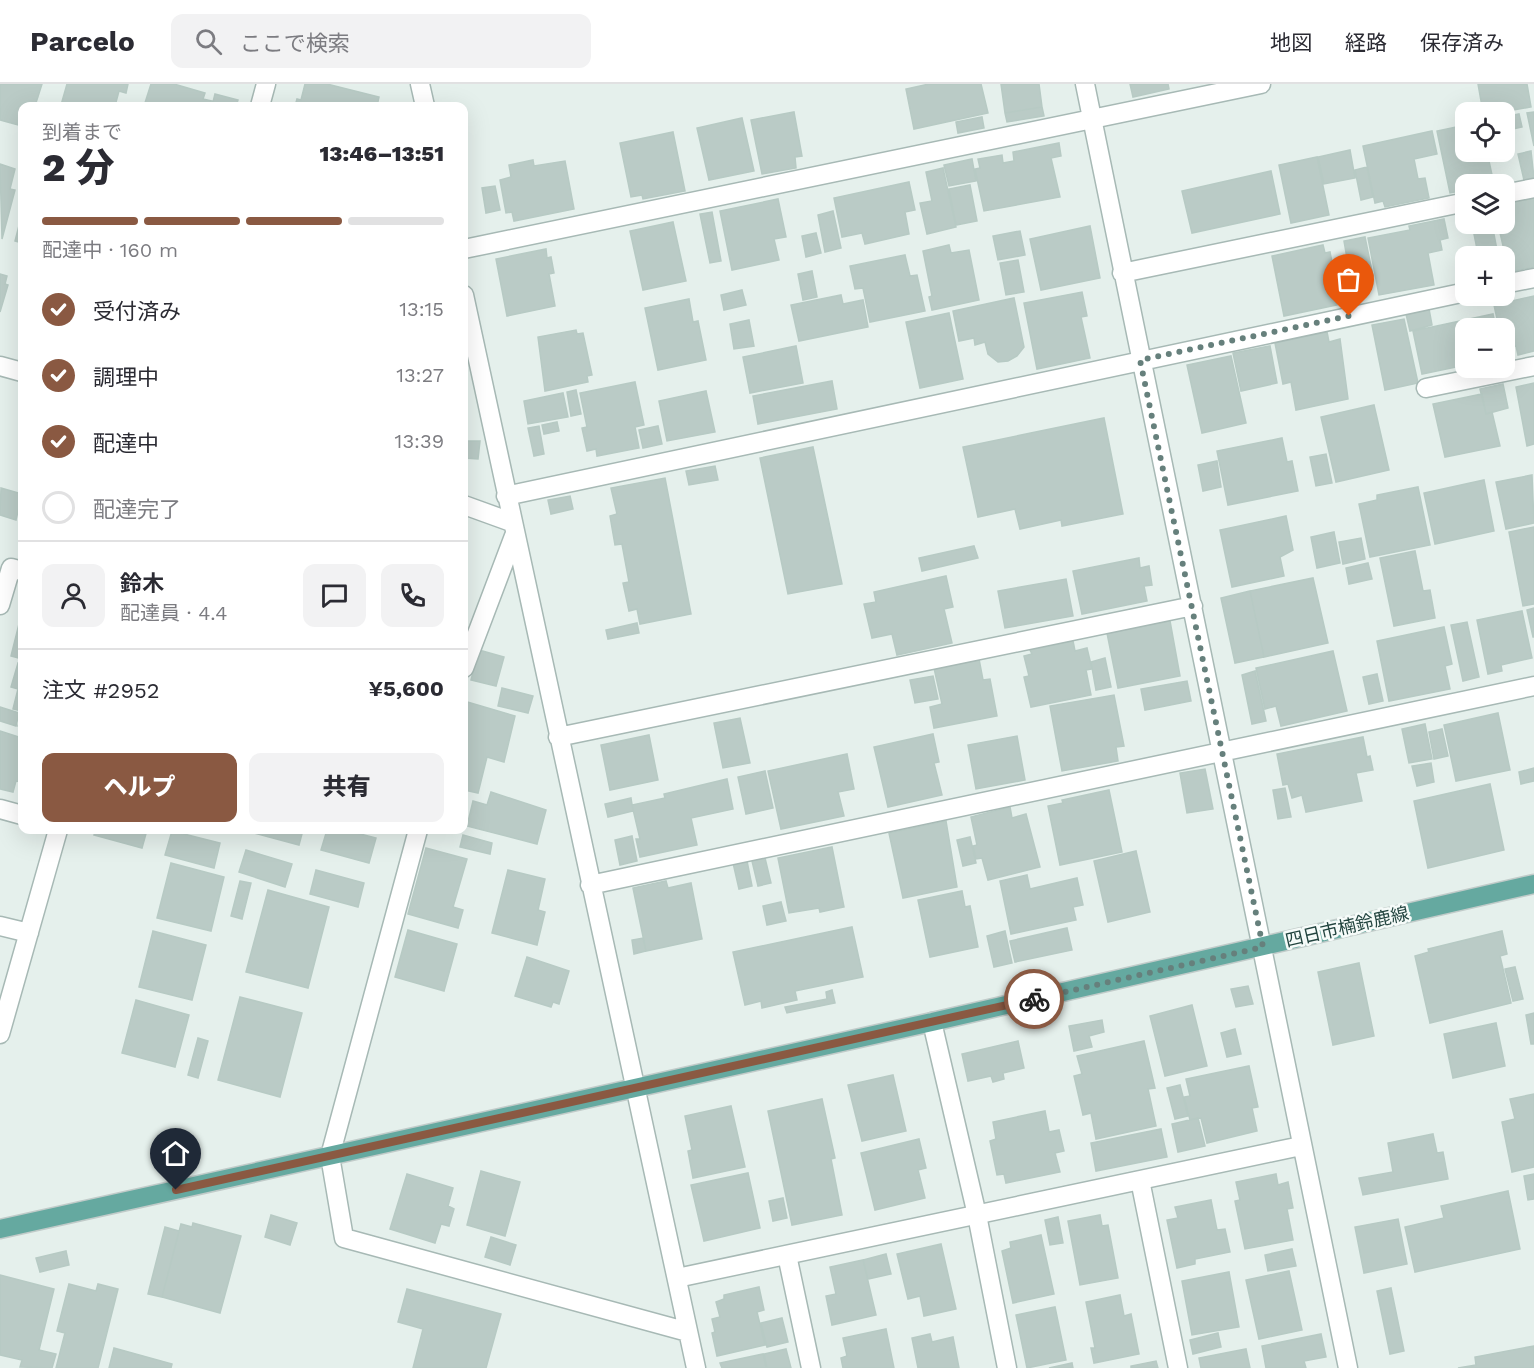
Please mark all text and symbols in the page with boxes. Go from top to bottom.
search box [171,14,591,68]
text: Parcelo [30,25,135,58]
icon: search [192,25,225,58]
text: 地図 [1270,30,1312,55]
text: 経路 [1345,30,1387,55]
text: 保存済み [1420,30,1504,55]
text: ここで検索 [240,31,350,56]
map controls [1455,102,1515,378]
button: locate [1455,102,1515,162]
text: 到着まで [42,120,122,144]
text: 13:46–13:51 [319,141,444,166]
text: 2 分 [42,145,115,190]
button: layers [1455,174,1515,234]
text: 配達中 · 160 m [42,238,178,262]
button: + [1455,246,1515,306]
pin [1323,254,1374,316]
icon: bag [1332,263,1365,296]
icon: check [42,293,75,326]
text: 13:15 [399,297,444,321]
text: 受付済み [93,299,181,324]
button: − [1455,318,1515,378]
icon: check [42,359,75,392]
text: 13:27 [396,363,444,387]
text: 調理中 [93,365,159,390]
icon: check [42,425,75,458]
text: 13:39 [395,429,444,453]
text: 配達中 [93,431,159,456]
text: 配達完了 [93,497,181,522]
button: person [42,564,105,627]
button: chat [303,564,366,627]
button: phone [381,564,444,627]
text: 鈴木 [120,571,164,596]
text: 配達員 · 4.4 [120,601,228,625]
text: ¥5,600 [368,676,444,701]
text: 注文 #2952 [42,678,160,703]
button: ヘルプ [42,753,237,822]
button: 共有 [249,753,444,822]
street label: 四日市楠鈴鹿線 [1283,902,1411,951]
courier [1004,969,1064,1029]
icon: bike [1018,983,1051,1016]
pin [150,1128,201,1190]
icon: home [159,1137,192,1170]

